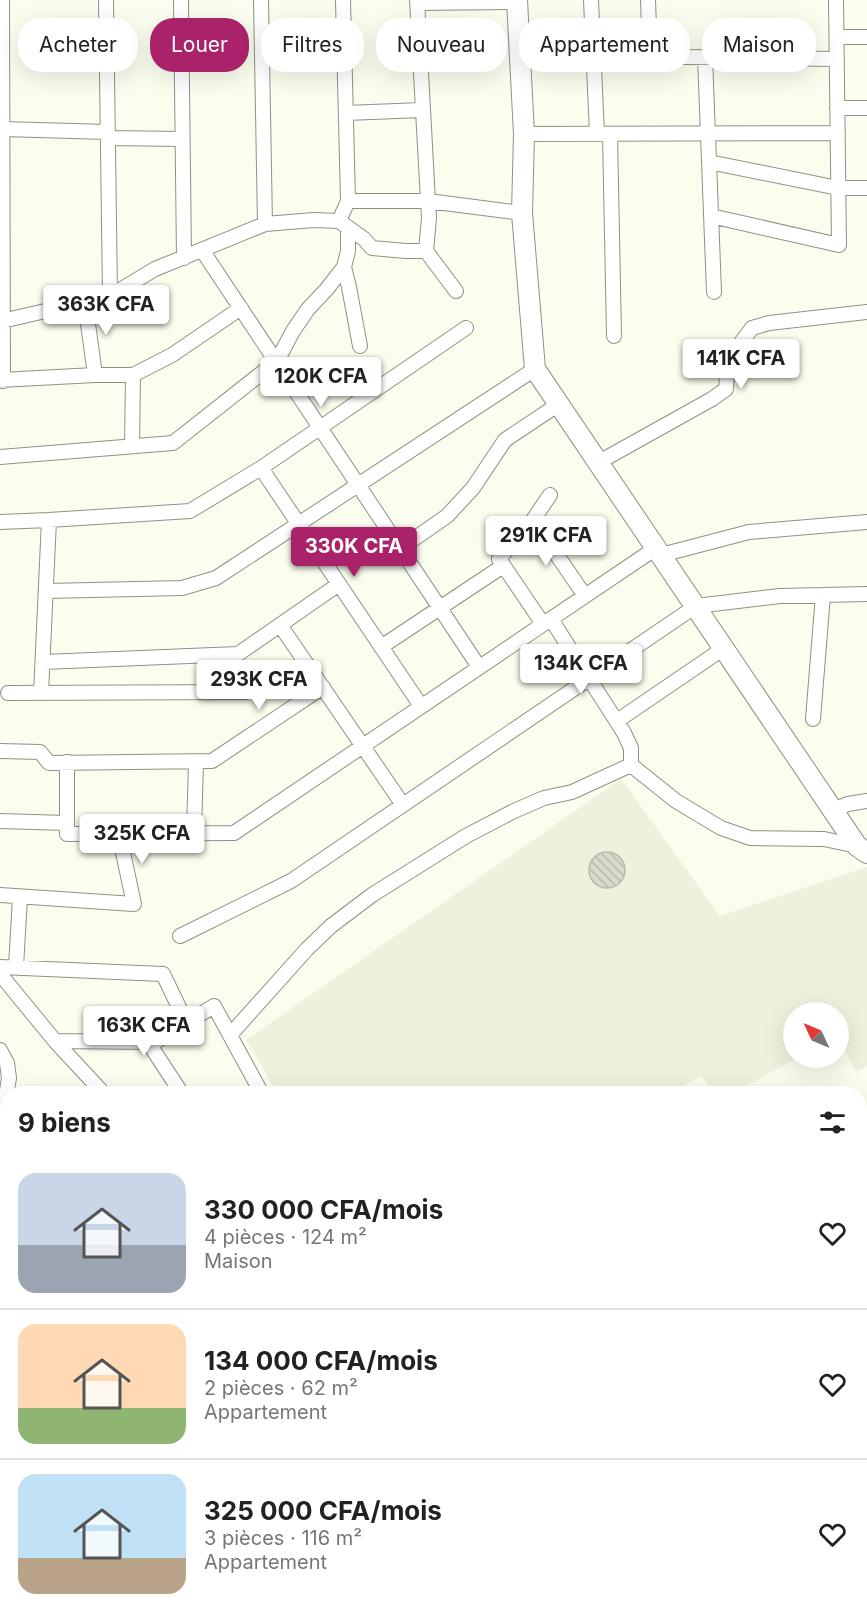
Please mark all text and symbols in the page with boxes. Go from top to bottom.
chip: Acheter [18,18,138,72]
chip: Louer [150,18,249,72]
chip: Filtres [261,18,364,72]
chip: Nouveau [376,18,507,72]
chip: Appartement [519,18,690,72]
chip: Maison [702,18,816,72]
pin: 363K CFA [44,285,168,336]
text: 363K CFA [57,292,155,316]
pin: 141K CFA [679,339,803,390]
text: 141K CFA [697,346,785,370]
pin: 120K CFA [259,357,383,408]
text: 120K CFA [274,364,368,388]
pin: 291K CFA [484,516,608,567]
text: 291K CFA [500,523,592,547]
pin: 330K CFA [292,527,416,578]
text: 330K CFA [305,534,403,558]
pin: 134K CFA [519,644,643,695]
text: 134K CFA [534,651,628,675]
pin: 293K CFA [197,660,321,711]
text: 293K CFA [210,667,308,691]
pin: 325K CFA [80,814,204,865]
text: 325K CFA [93,821,191,845]
north arrow [783,1002,849,1068]
map controls [783,1002,849,1068]
pin: 163K CFA [82,1006,206,1057]
text: 163K CFA [97,1013,191,1037]
icon: filters [816,1106,849,1139]
text: 9 biens [18,1107,111,1138]
text: 330 000 CFA/mois [204,1194,443,1225]
icon: home [66,1197,138,1269]
icon: heart [816,1217,849,1250]
text: 4 pièces · 124 m² [204,1225,367,1249]
text: Maison [204,1249,273,1273]
text: 134 000 CFA/mois [204,1345,438,1376]
icon: home [66,1348,138,1420]
icon: heart [816,1368,849,1401]
text: 2 pièces · 62 m² [204,1376,358,1400]
text: Appartement [204,1400,327,1424]
text: 325 000 CFA/mois [204,1495,442,1526]
icon: home [66,1498,138,1570]
icon: heart [816,1518,849,1551]
text: 3 pièces · 116 m² [204,1526,362,1550]
text: Appartement [204,1550,327,1574]

